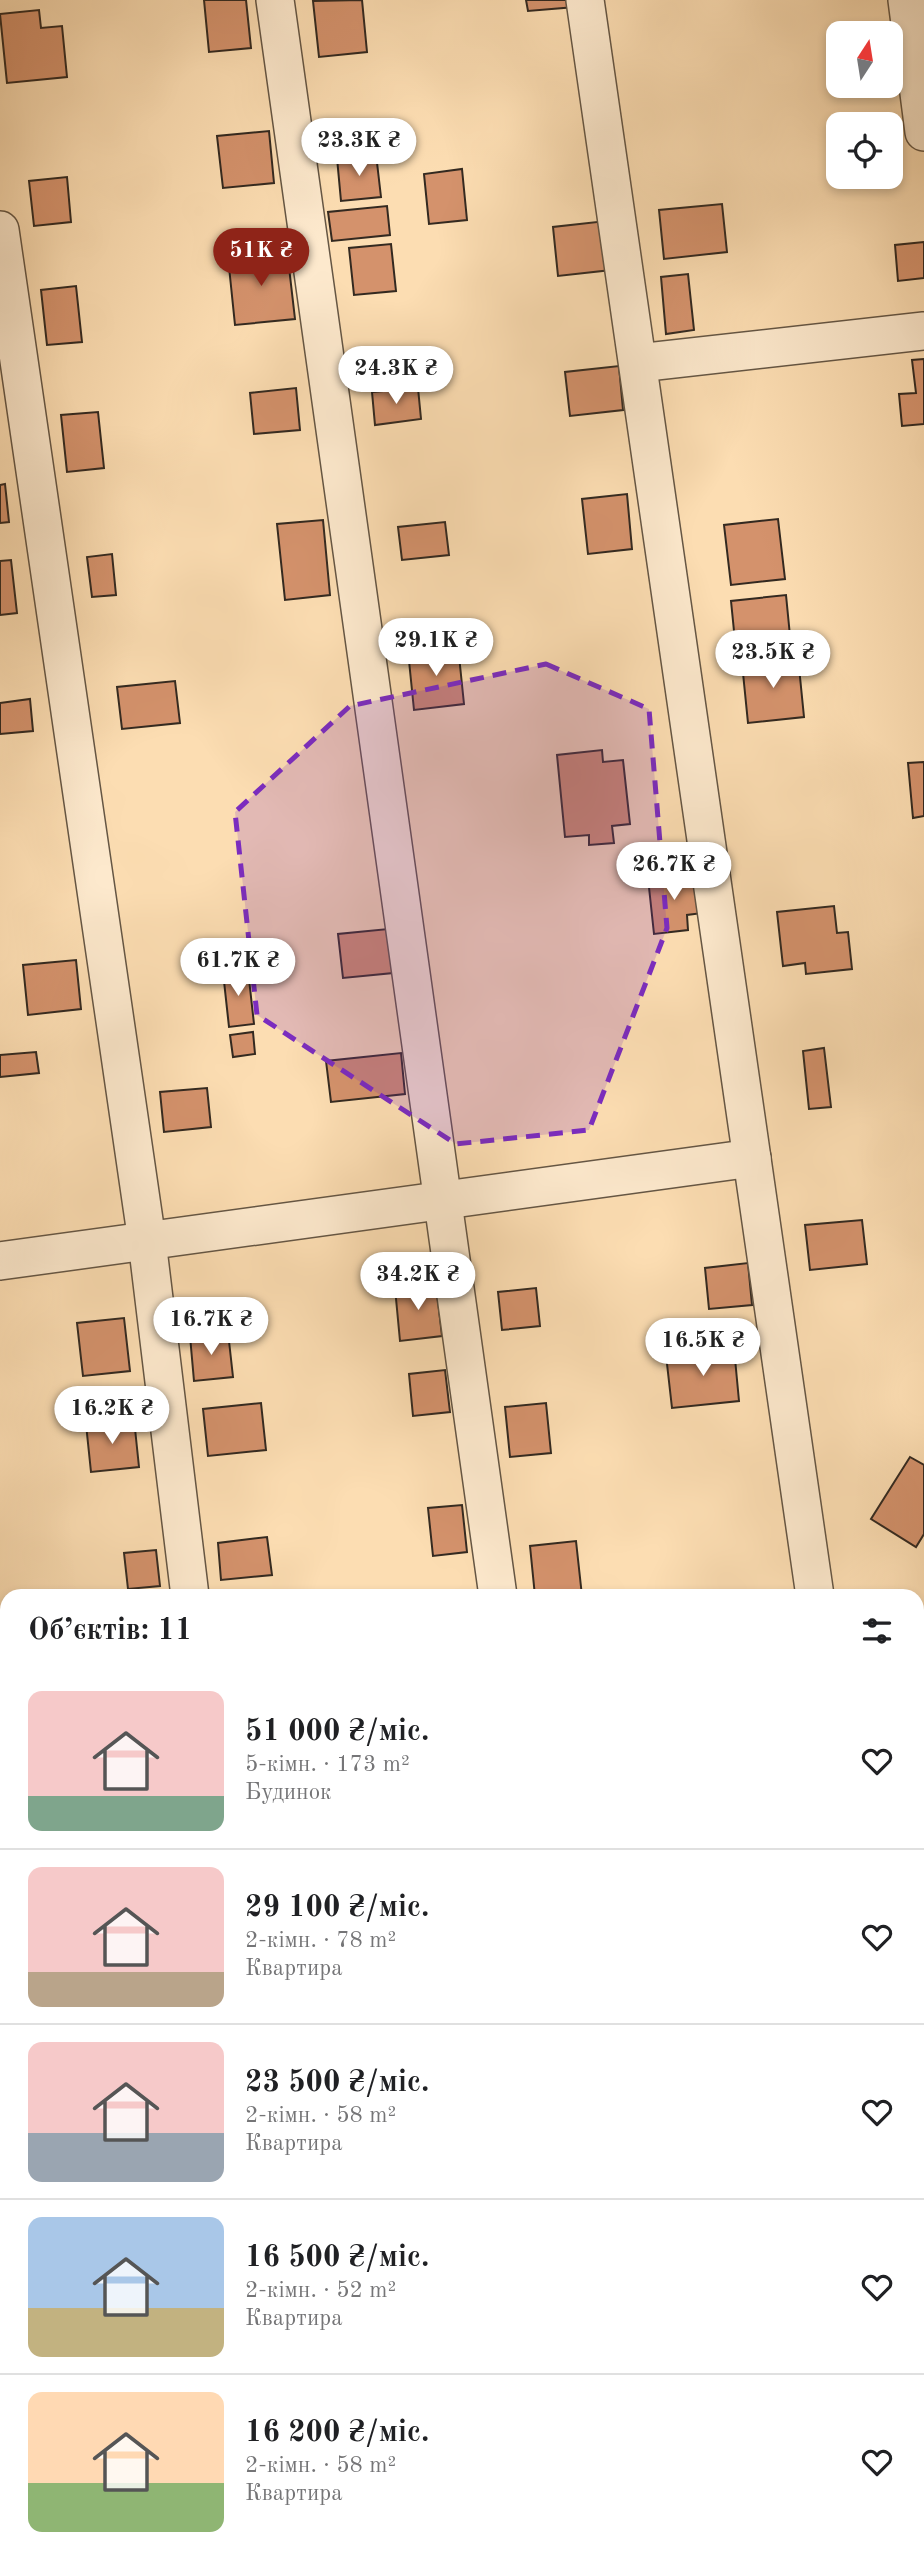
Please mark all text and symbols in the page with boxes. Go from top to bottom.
north arrow [826,21,903,98]
map controls [826,21,903,189]
button: locate [826,112,903,189]
pin: 23.3K ₴ [294,118,424,178]
text: 23.3K ₴ [317,129,401,152]
pin: 51K ₴ [212,229,310,288]
text: 51K ₴ [229,239,293,262]
pin: 24.3K ₴ [331,346,461,406]
text: 24.3K ₴ [354,357,438,380]
pin: 29.1K ₴ [371,618,501,678]
text: 29.1K ₴ [394,629,478,652]
pin: 23.5K ₴ [708,630,838,690]
text: 23.5K ₴ [731,641,815,664]
pin: 26.7K ₴ [609,842,739,902]
text: 26.7K ₴ [632,853,716,876]
pin: 61.7K ₴ [173,939,303,998]
text: 61.7K ₴ [196,949,280,972]
pin: 34.2K ₴ [353,1252,483,1312]
text: 34.2K ₴ [376,1263,460,1286]
pin: 16.7K ₴ [146,1298,276,1357]
text: 16.7K ₴ [169,1308,253,1331]
pin: 16.5K ₴ [638,1318,768,1378]
text: 16.5K ₴ [661,1329,745,1352]
pin: 16.2K ₴ [47,1386,177,1446]
text: 16.2K ₴ [70,1397,154,1420]
icon: filters [858,1612,896,1650]
text: Об’єктів: 11 [28,1616,192,1646]
text: 51 000 ₴/міс. [245,1717,429,1747]
icon: home [84,1719,168,1803]
icon: heart [858,1742,896,1780]
text: 5-кімн. · 173 m² [245,1753,410,1776]
text: Будинок [245,1781,332,1804]
text: 29 100 ₴/міс. [245,1893,429,1923]
icon: home [84,1895,168,1979]
icon: heart [858,1918,896,1956]
text: 2-кімн. · 78 m² [245,1929,396,1952]
text: Квартира [245,1957,343,1980]
text: 23 500 ₴/міс. [245,2068,429,2098]
icon: home [84,2070,168,2154]
icon: heart [858,2093,896,2131]
text: 2-кімн. · 58 m² [245,2104,396,2127]
text: Квартира [245,2132,343,2155]
text: 16 500 ₴/міс. [245,2243,429,2273]
icon: home [84,2245,168,2329]
icon: heart [858,2268,896,2306]
text: 2-кімн. · 52 m² [245,2279,396,2302]
text: Квартира [245,2307,343,2330]
text: 16 200 ₴/міс. [245,2418,429,2448]
icon: home [84,2420,168,2504]
icon: heart [858,2443,896,2481]
text: 2-кімн. · 58 m² [245,2454,396,2477]
text: Квартира [245,2482,343,2505]

